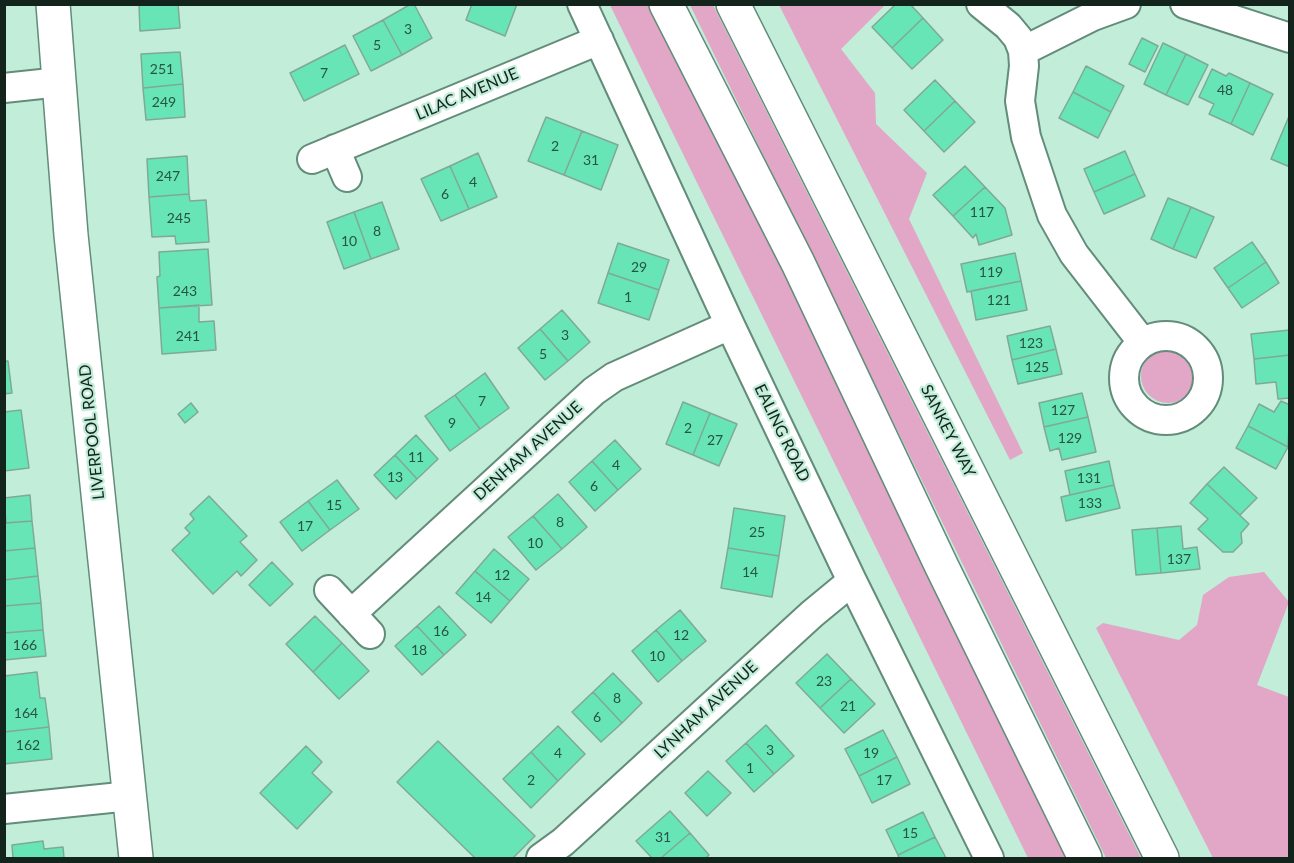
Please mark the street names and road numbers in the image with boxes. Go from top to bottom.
street label: LILAC AVENUE [413,64,521,124]
street label: LIVERPOOL ROAD [75,363,109,501]
street label: EALING ROAD [750,381,814,485]
street label: SANKEY WAY [917,382,979,480]
street label: DENHAM AVENUE [470,397,586,505]
street label: LYNHAM AVENUE [650,657,762,763]

